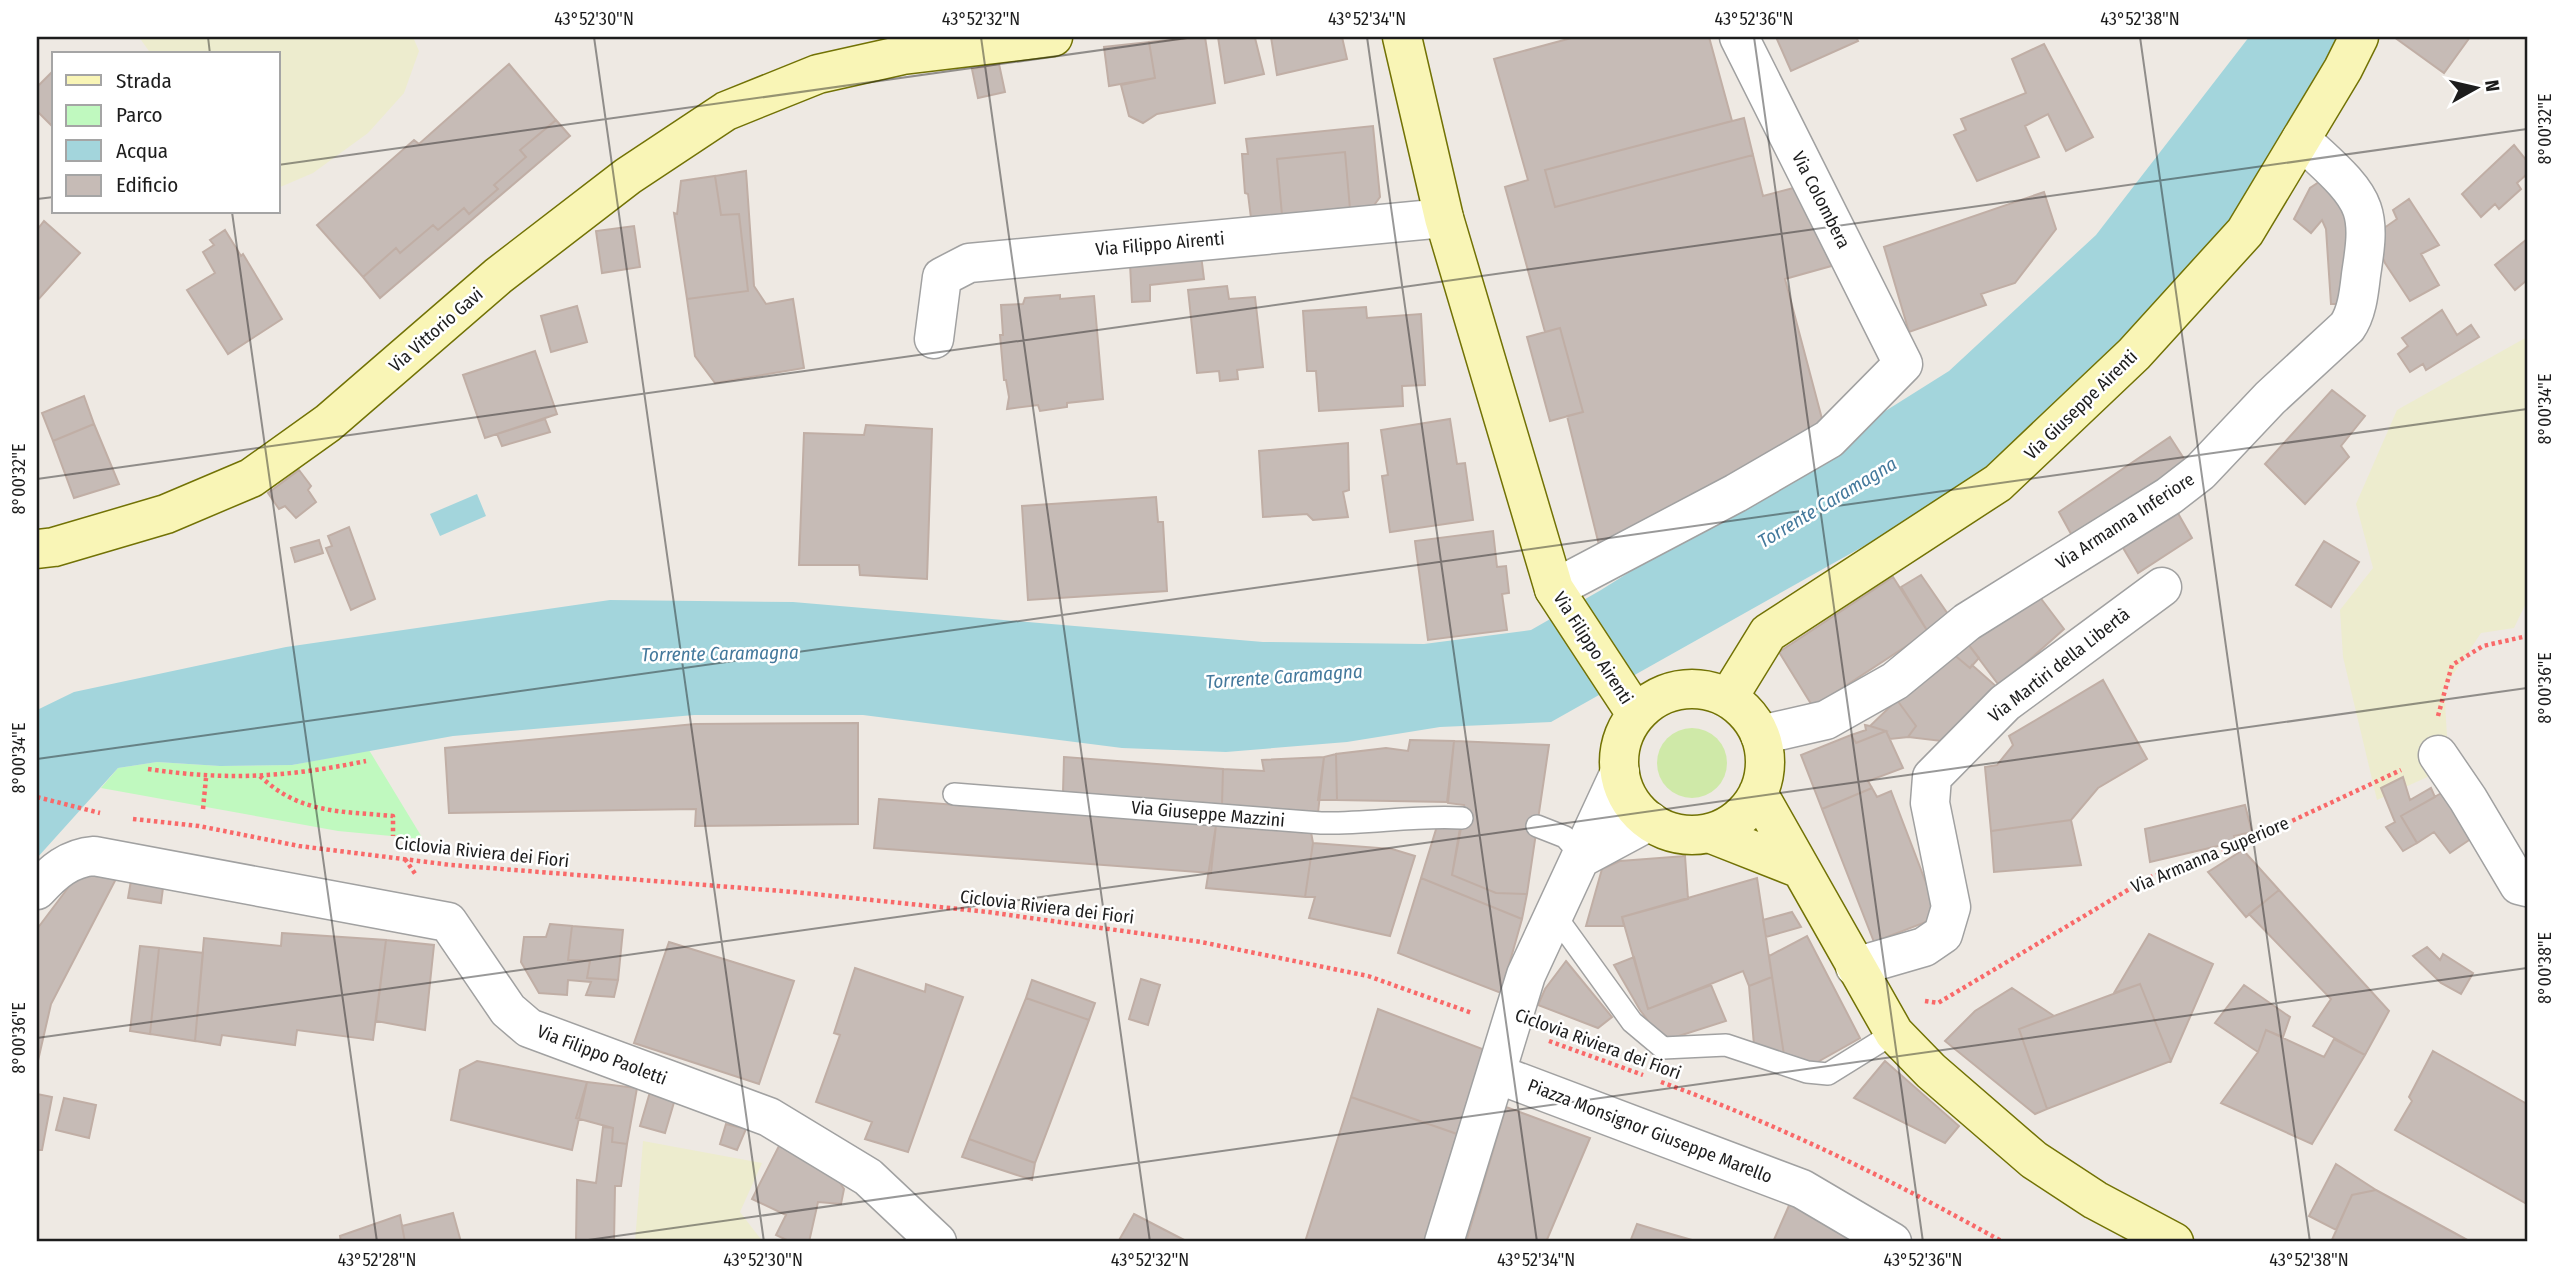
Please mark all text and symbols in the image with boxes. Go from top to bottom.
text: 43°52'30"N [554,8,634,30]
text: 43°52'32"N [942,8,1020,30]
text: 43°52'34"N [1328,8,1406,30]
text: 43°52'36"N [1714,8,1794,30]
text: 43°52'38"N [2100,8,2180,30]
legend [52,52,280,214]
north arrow [2442,52,2512,122]
text: Strada [116,68,172,94]
text: N [2480,78,2505,93]
text: 8°00'32"E [2534,94,2556,164]
text: Parco [116,102,163,128]
text: Acqua [116,138,168,164]
street label: Via Colombera [1787,148,1855,252]
text: Edificio [116,172,178,198]
street label: Via Filippo Airenti [1095,227,1225,261]
street label: Via Vittorio Gavi [385,283,487,377]
street label: Via Giuseppe Airenti [2020,346,2142,464]
text: 8°00'34"E [2534,374,2556,444]
text: 8°00'32"E [8,444,30,514]
water label: Torrente Caramagna [1754,452,1901,553]
street label: Via Armanna Inferiore [2052,468,2198,574]
street label: Via Filippo Airenti [1549,588,1637,708]
street label: Via Martiri della Libertà [1984,603,2134,727]
water label: Torrente Caramagna [641,641,799,666]
text: 8°00'36"E [2534,652,2556,724]
water label: Torrente Caramagna [1205,660,1363,693]
text: 8°00'34"E [8,723,30,793]
street label: Via Giuseppe Mazzini [1130,796,1286,832]
street label: Via Armanna Superiore [2128,812,2292,898]
street label: Ciclovia Riviera dei Fiori [394,832,570,872]
street label: Ciclovia Riviera dei Fiori [959,885,1135,929]
text: 8°00'38"E [2534,932,2556,1004]
text: 8°00'36"E [8,1002,30,1074]
street label: Ciclovia Riviera dei Fiori [1512,1004,1684,1084]
street label: Via Filippo Paoletti [534,1020,670,1090]
street label: Piazza Monsignor Giuseppe Marello [1525,1074,1775,1188]
text: 43°52'28"N [337,1249,417,1271]
text: 43°52'30"N [723,1249,803,1271]
text: 43°52'32"N [1111,1249,1189,1271]
text: 43°52'34"N [1497,1249,1575,1271]
text: 43°52'36"N [1883,1249,1963,1271]
text: 43°52'38"N [2269,1249,2349,1271]

